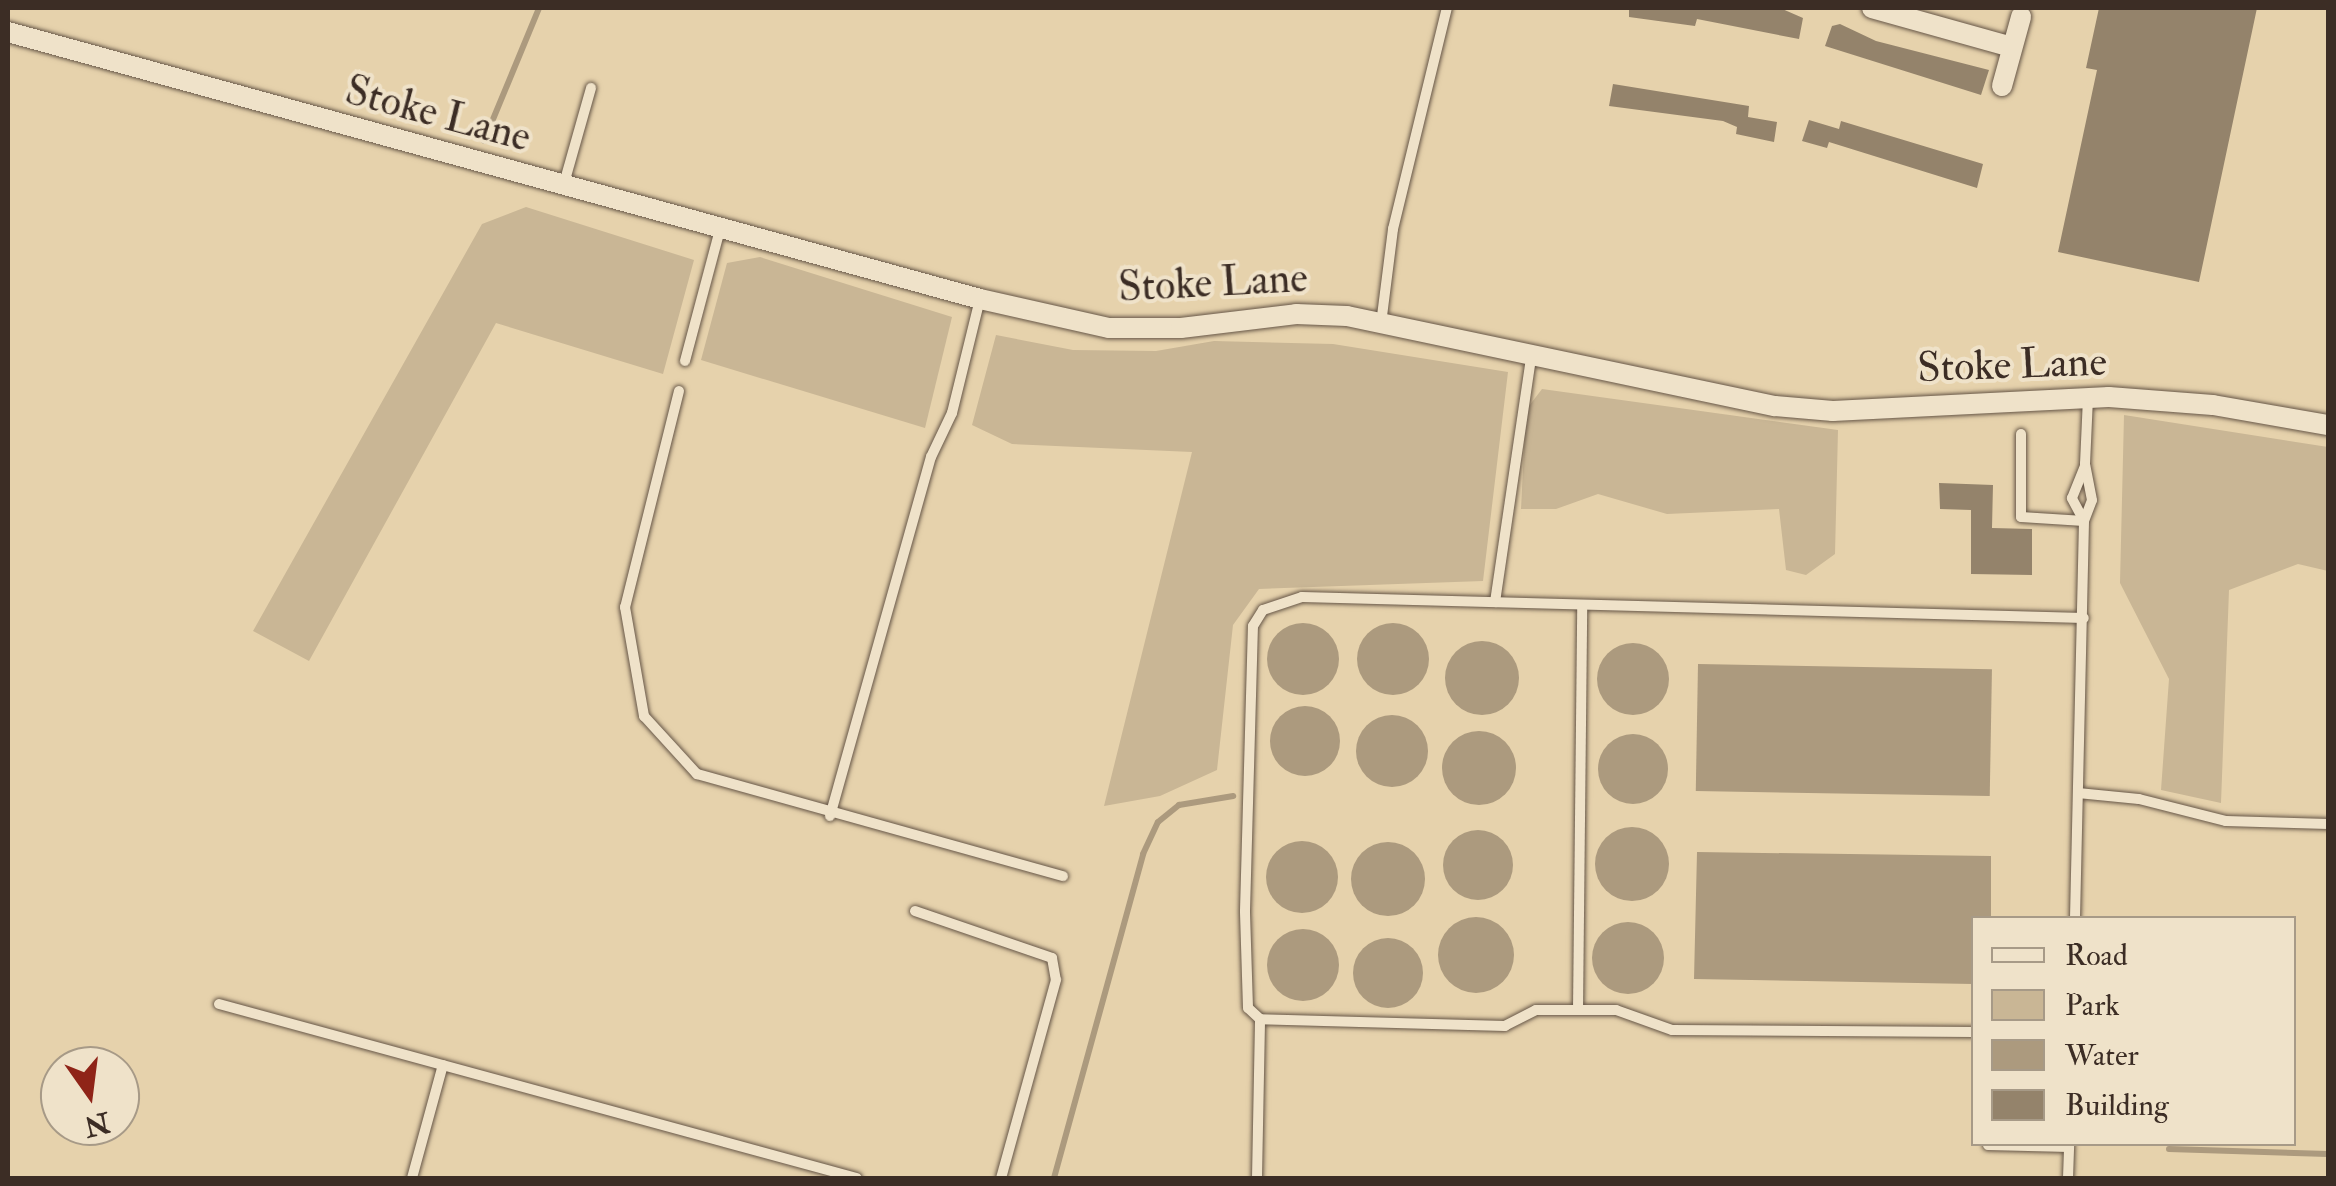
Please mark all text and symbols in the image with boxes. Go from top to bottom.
street label: Stoke Lane [340,65,536,163]
street label: Stoke Lane [1117,253,1309,313]
street label: Stoke Lane [1916,337,2108,393]
legend [1971,916,2296,1146]
text: Road [2065,937,2128,974]
text: Park [2065,987,2120,1024]
text: Water [2065,1037,2139,1074]
north arrow [40,1046,140,1146]
text: Building [2065,1087,2169,1124]
text: N [81,1104,113,1144]

